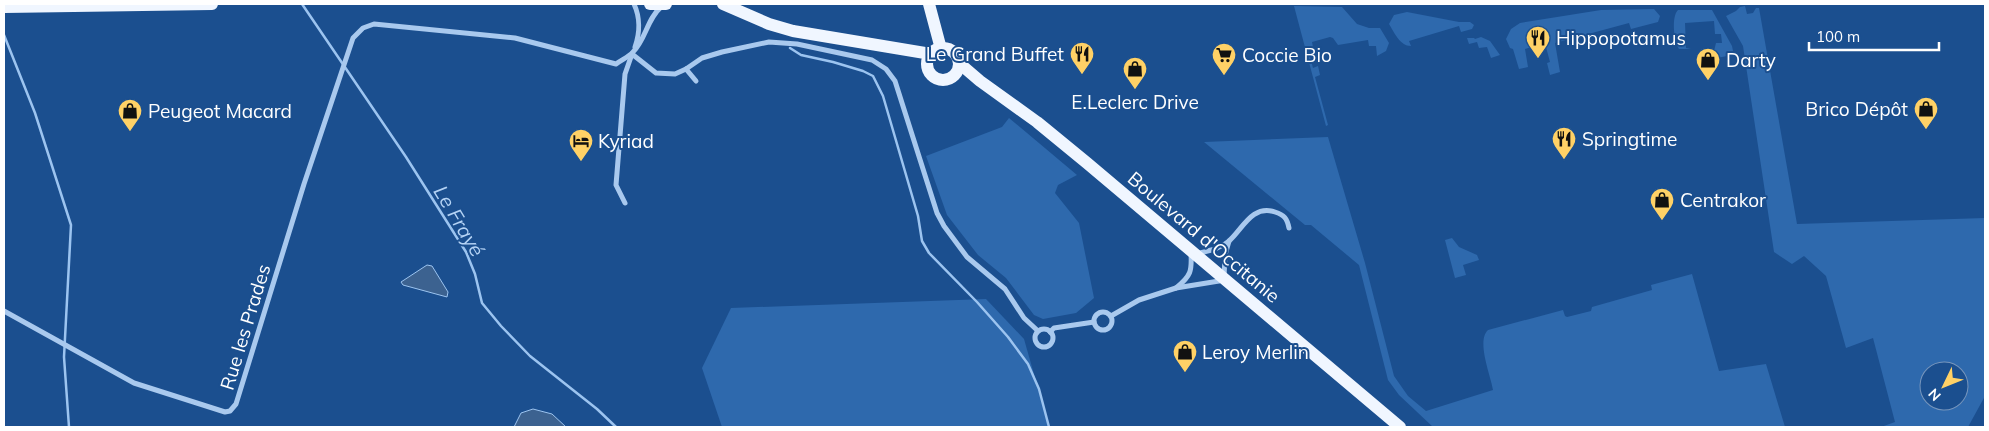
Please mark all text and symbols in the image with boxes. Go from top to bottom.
scale bar [1809,20,1939,52]
restaurant icon: Hippopotamus [1525,25,1551,59]
place label: Hippopotamus [1556,26,1686,50]
text: 100 m [1816,27,1860,46]
restaurant icon: Le Grand Buffet [1069,41,1095,75]
place label: Le Grand Buffet [926,42,1064,66]
supermarket icon: Coccie Bio [1211,42,1237,76]
place label: Coccie Bio [1242,43,1332,67]
shop icon: Darty [1695,47,1721,81]
place label: Darty [1726,48,1776,72]
shop icon: E.Leclerc Drive [1122,56,1148,90]
place label: E.Leclerc Drive [1071,90,1199,114]
shop icon: Brico Dépôt [1913,96,1939,130]
place label: Brico Dépôt [1805,97,1908,121]
shop icon: Peugeot Macard [117,98,143,132]
place label: Peugeot Macard [148,99,292,123]
restaurant icon: Springtime [1551,126,1577,160]
place label: Springtime [1582,127,1677,151]
hotel icon: Kyriad [568,128,594,162]
place label: Kyriad [598,129,654,153]
street label: Boulevard d'Occitanie [1123,166,1285,308]
water label: Le Frayé [429,181,490,261]
shop icon: Centrakor [1649,187,1675,221]
place label: Centrakor [1680,188,1766,212]
street label: Rue les Prades [214,261,276,393]
shop icon: Leroy Merlin [1172,339,1198,373]
place label: Leroy Merlin [1202,340,1309,364]
north arrow [1919,361,1969,411]
text: N [1924,385,1945,405]

